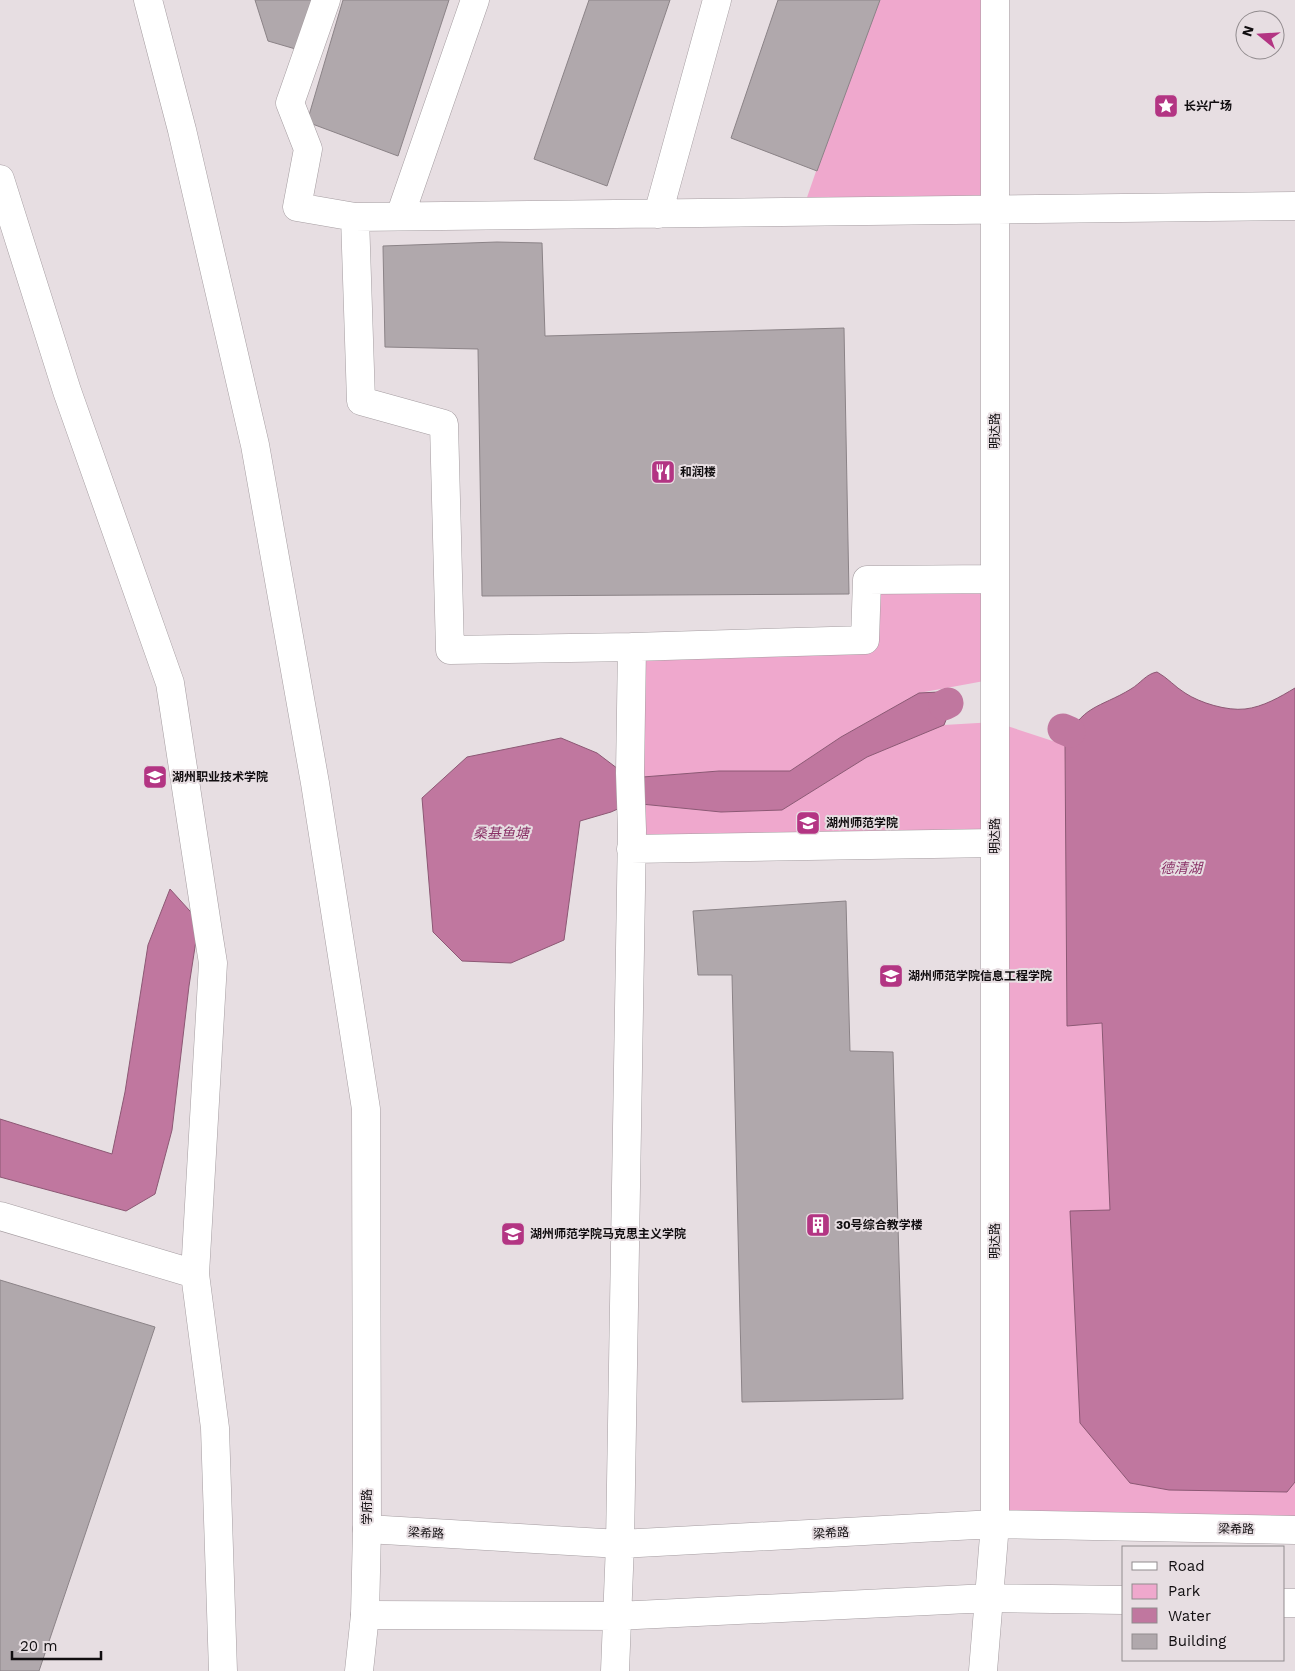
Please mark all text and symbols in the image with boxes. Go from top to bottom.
north arrow [1235,10,1285,60]
text: N [1238,24,1257,38]
place icon: 长兴广场 [1153,93,1179,119]
place label: 长兴广场 [1184,99,1232,113]
street label: 明达路 [988,413,1002,449]
restaurant icon: 和润楼 [650,459,676,485]
place label: 和润楼 [680,465,716,479]
school or university icon: 湖州职业技术学院 [142,764,168,790]
place label: 湖州职业技术学院 [172,770,268,784]
school or university icon: 湖州师范学院 [795,810,821,836]
place label: 湖州师范学院 [826,816,898,830]
street label: 明达路 [988,818,1002,854]
water label: 桑基鱼塘 [473,825,531,841]
water label: 德清湖 [1160,860,1204,876]
school or university icon: 湖州师范学院信息工程学院 [878,963,904,989]
place label: 湖州师范学院信息工程学院 [908,969,1052,983]
building icon: 30号综合教学楼 [805,1212,831,1238]
place label: 30号综合教学楼 [836,1218,923,1232]
school or university icon: 湖州师范学院马克思主义学院 [500,1221,526,1247]
street label: 明达路 [988,1223,1002,1259]
place label: 湖州师范学院马克思主义学院 [530,1227,686,1241]
street label: 学府路 [360,1489,374,1525]
street label: 梁希路 [1218,1522,1254,1536]
street label: 梁希路 [408,1525,444,1541]
street label: 梁希路 [813,1525,849,1541]
legend [1122,1546,1285,1661]
text: Road [1168,1557,1205,1575]
text: Park [1168,1582,1201,1600]
text: Water [1168,1607,1211,1625]
scale bar [12,1628,101,1660]
text: Building [1168,1632,1226,1650]
text: 20 m [20,1637,58,1655]

